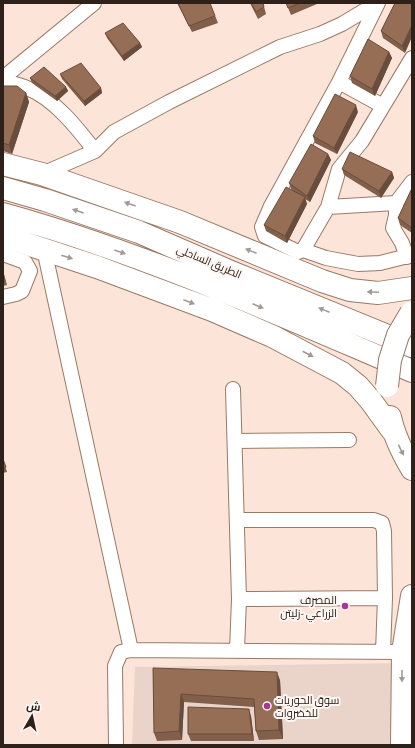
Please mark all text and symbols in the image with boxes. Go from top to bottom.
one-way arrow [123,201,135,207]
one-way arrow [71,208,83,214]
street label: الطريق الساحلي [174,243,243,283]
one-way arrow [244,248,256,254]
one-way arrow [114,249,126,255]
one-way arrow [61,254,73,260]
one-way arrow [367,289,379,296]
one-way arrow [183,299,195,305]
one-way arrow [252,303,263,309]
one-way arrow [318,306,330,312]
one-way arrow [302,351,313,358]
one-way arrow [398,445,404,456]
place label: المصرف الزراعي -زليتن [280,595,337,622]
marker: المصرف الزراعي -زليتن [340,601,350,611]
one-way arrow [399,670,405,683]
place label: سوق الحوريات للخضروات [275,695,339,720]
north arrow [12,696,52,736]
text: ش [25,700,41,714]
marker: سوق الحوريات للخضروات [262,701,272,711]

